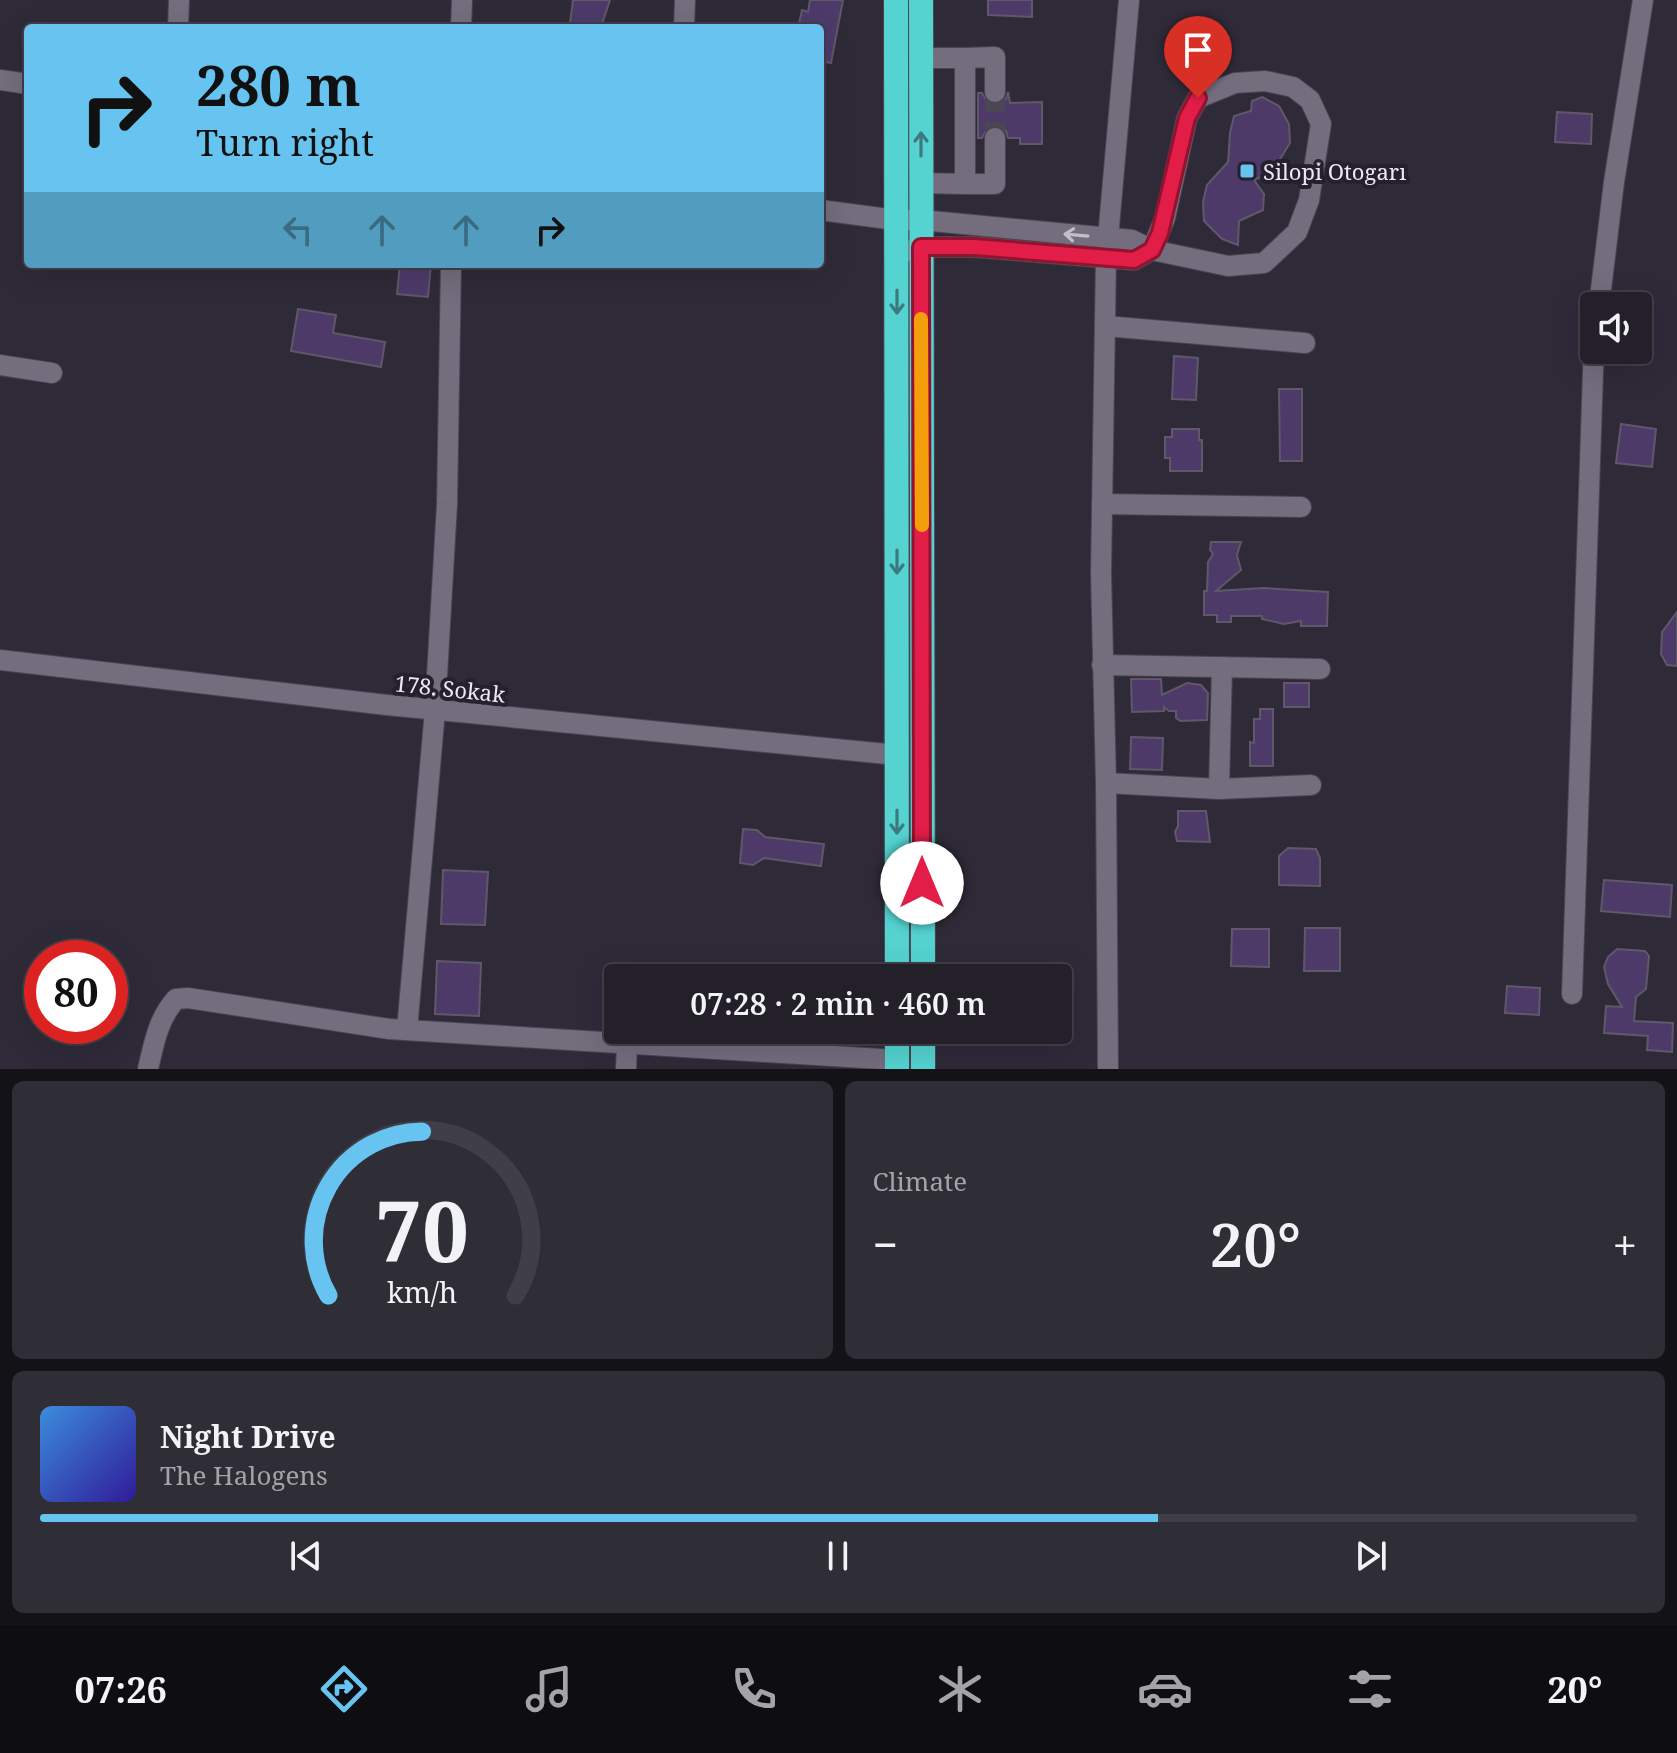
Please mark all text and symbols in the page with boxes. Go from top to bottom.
pin [1164,16,1232,98]
icon: arrive [1176,28,1220,72]
text: 280 m [196,46,361,122]
icon: right [64,56,168,160]
text: Turn right [196,118,374,167]
one-way arrow [913,131,929,158]
place label: Silopi Otogarı [1263,156,1406,186]
marker: Silopi Otogarı [1238,162,1256,180]
icon: left [276,208,320,252]
icon: ahead [360,208,404,252]
icon: ahead [444,208,488,252]
icon: right [528,208,572,252]
one-way arrow [1063,227,1090,242]
one-way arrow [889,288,905,315]
map controls [1580,292,1652,364]
button: sound [1580,292,1652,364]
one-way arrow [889,548,905,575]
street label: 178. Sokak [393,667,507,709]
one-way arrow [889,808,905,835]
position arrow [880,841,964,925]
speed limit sign: 80 [24,940,128,1044]
text: 07:28 · 2 min · 460 m [690,983,986,1024]
text: Climate [873,1163,967,1199]
text: 70 [375,1173,469,1286]
text: 20° [1209,1203,1301,1285]
text: − [873,1214,898,1274]
text: + [1612,1214,1637,1274]
text: km/h [387,1272,457,1311]
text: Night Drive [160,1416,336,1457]
text: The Halogens [160,1457,328,1493]
icon: previous [284,1534,328,1578]
icon: pause [816,1534,860,1578]
icon: next [1349,1534,1393,1578]
icon: directions [316,1661,372,1717]
icon: music [521,1661,577,1717]
icon: phone [726,1661,782,1717]
icon: climate [932,1661,988,1717]
icon: car [1137,1661,1193,1717]
icon: filters [1342,1661,1398,1717]
text: 07:26 [75,1665,167,1714]
text: 20° [1547,1665,1602,1714]

